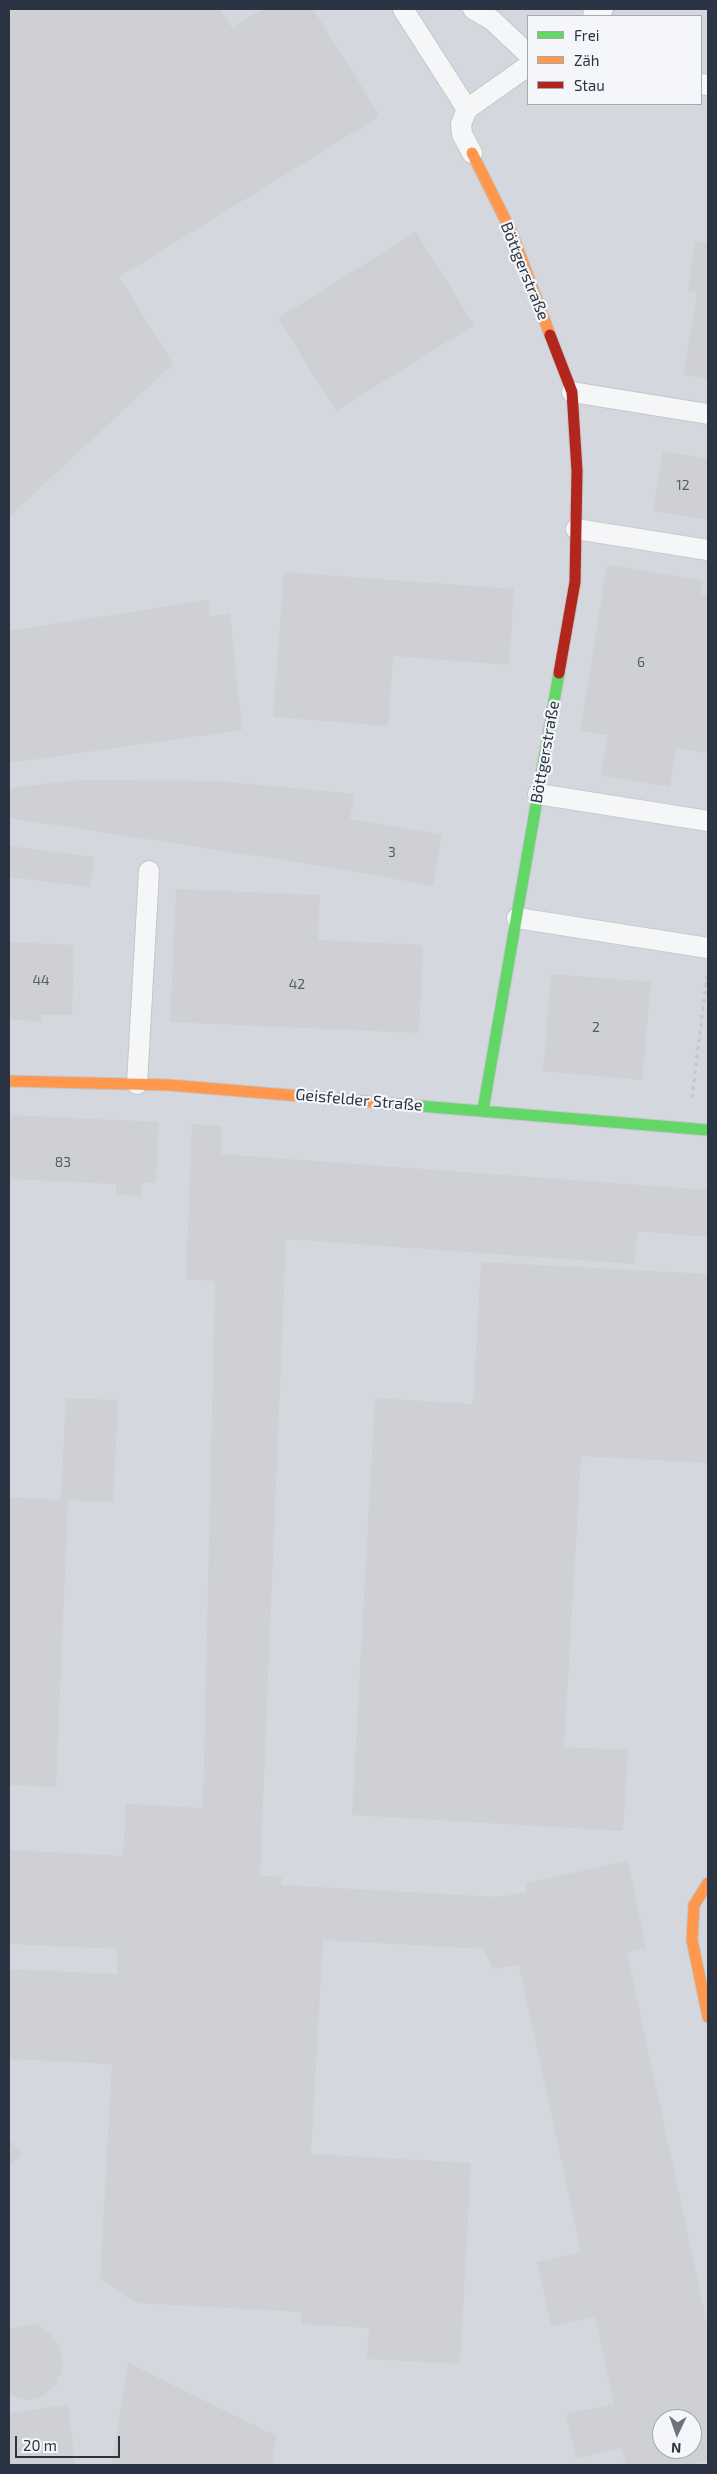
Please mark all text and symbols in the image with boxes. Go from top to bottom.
legend [527,15,702,105]
text: Frei [574,26,599,44]
text: Zäh [574,51,599,69]
text: Stau [574,76,605,94]
street label: Böttgerstraße [497,219,553,323]
house number: 12 [676,477,690,493]
house number: 6 [637,654,645,670]
street label: Böttgerstraße [527,699,563,805]
house number: 3 [388,844,396,860]
house number: 44 [32,972,50,988]
house number: 42 [289,976,305,992]
house number: 2 [592,1019,600,1035]
street label: Geisfelder Straße [295,1085,423,1115]
house number: 83 [55,1154,71,1170]
north arrow [652,2409,702,2459]
scale bar [18,2426,122,2458]
text: 20 m [23,2436,57,2454]
text: N [671,2440,682,2457]

